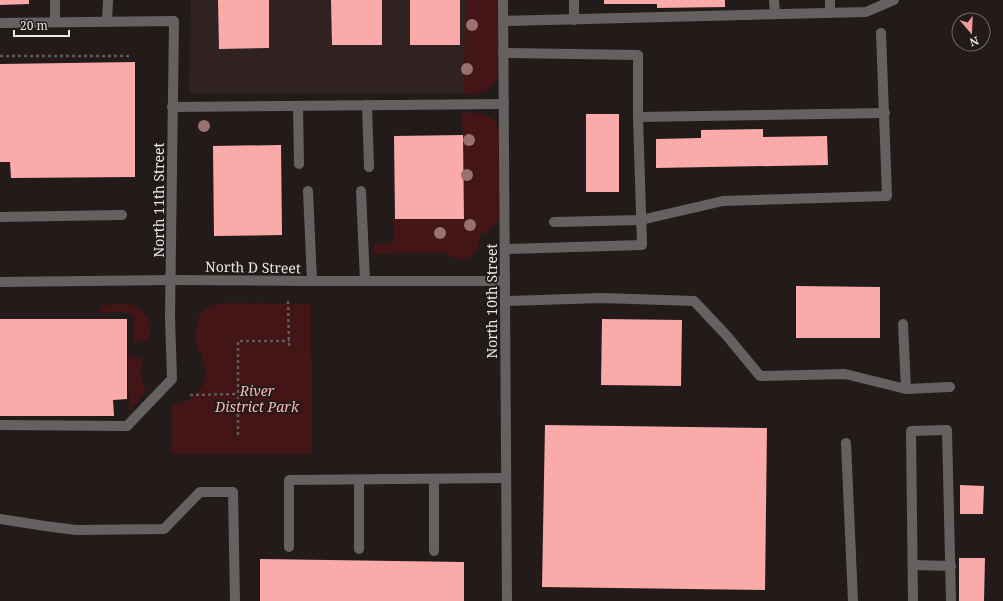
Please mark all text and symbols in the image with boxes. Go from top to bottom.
scale bar [14,12,69,38]
north arrow [951,12,991,52]
text: 20 m [20,17,48,34]
text: N [968,33,981,51]
street label: North 11th Street [149,142,168,257]
street label: North 10th Street [482,243,501,358]
street label: North D Street [205,257,301,277]
park label: River District Park [214,381,300,416]

